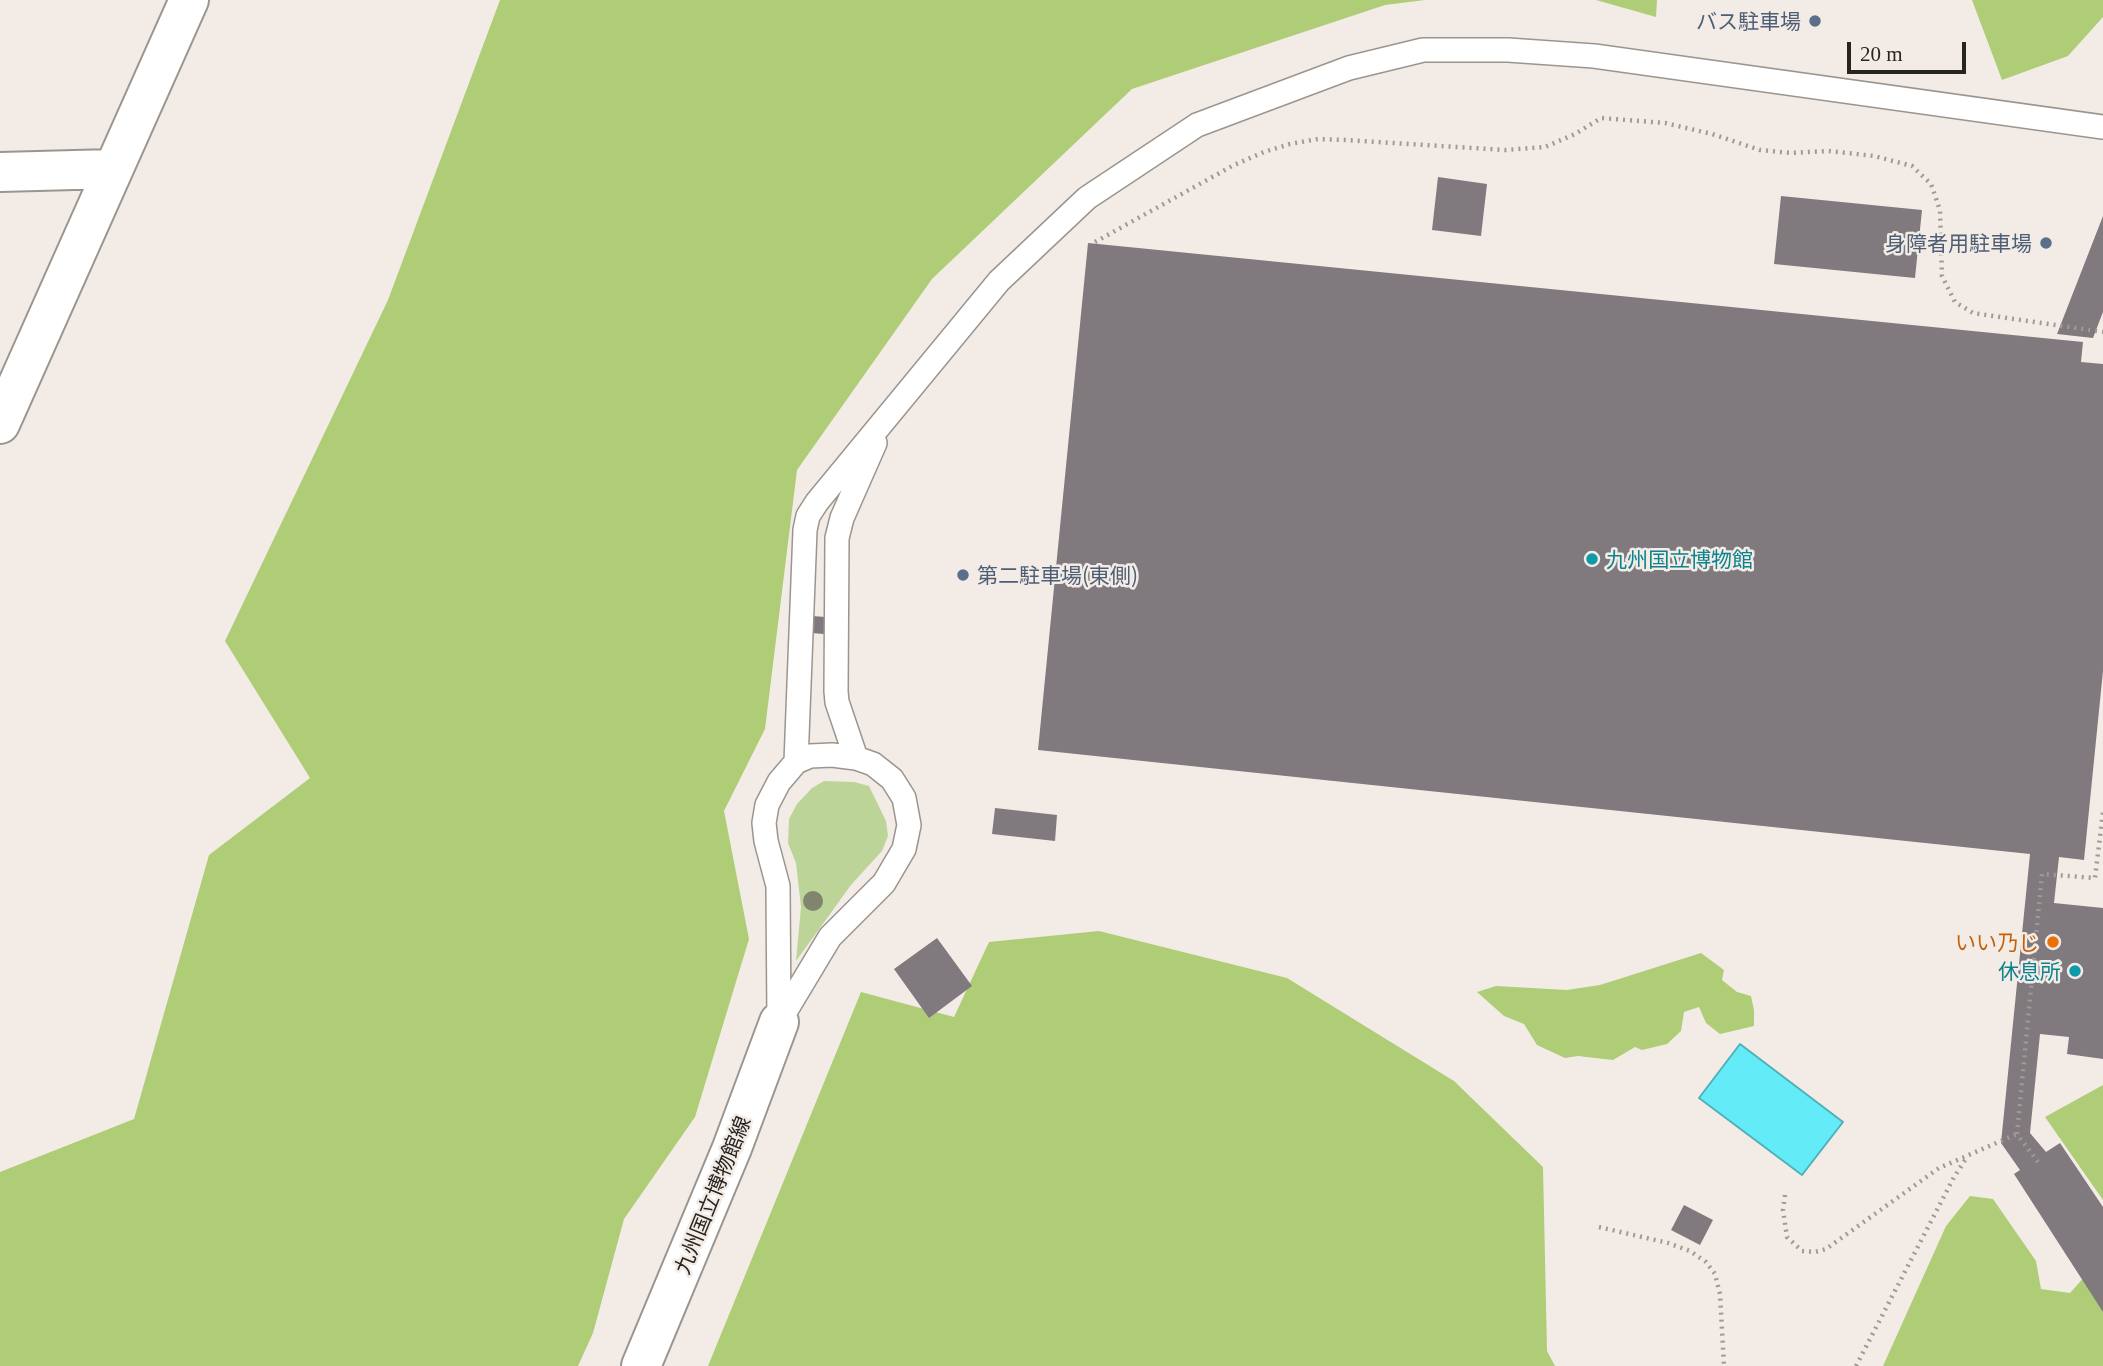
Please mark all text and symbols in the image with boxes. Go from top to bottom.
place label: バス駐車場 [1696,8,1801,34]
marker: バス駐車場 [1807,13,1823,29]
scale bar [1851,28,1970,72]
text: 20 m [1860,42,1903,66]
place label: 身障者用駐車場 [1885,230,2032,256]
marker: 身障者用駐車場 [2038,235,2054,251]
place label: 九州国立博物館 [1606,546,1753,572]
marker: 九州国立博物館 [1584,551,1600,567]
place label: 第二駐車場(東側) [977,562,1138,588]
marker: 第二駐車場(東側) [955,567,971,583]
place label: いい乃じ [1955,929,2039,955]
marker: いい乃じ [2045,934,2061,950]
place label: 休息所 [1998,958,2061,984]
marker: 休息所 [2067,963,2083,979]
street label: 九州国立博物館線 [669,1112,755,1278]

